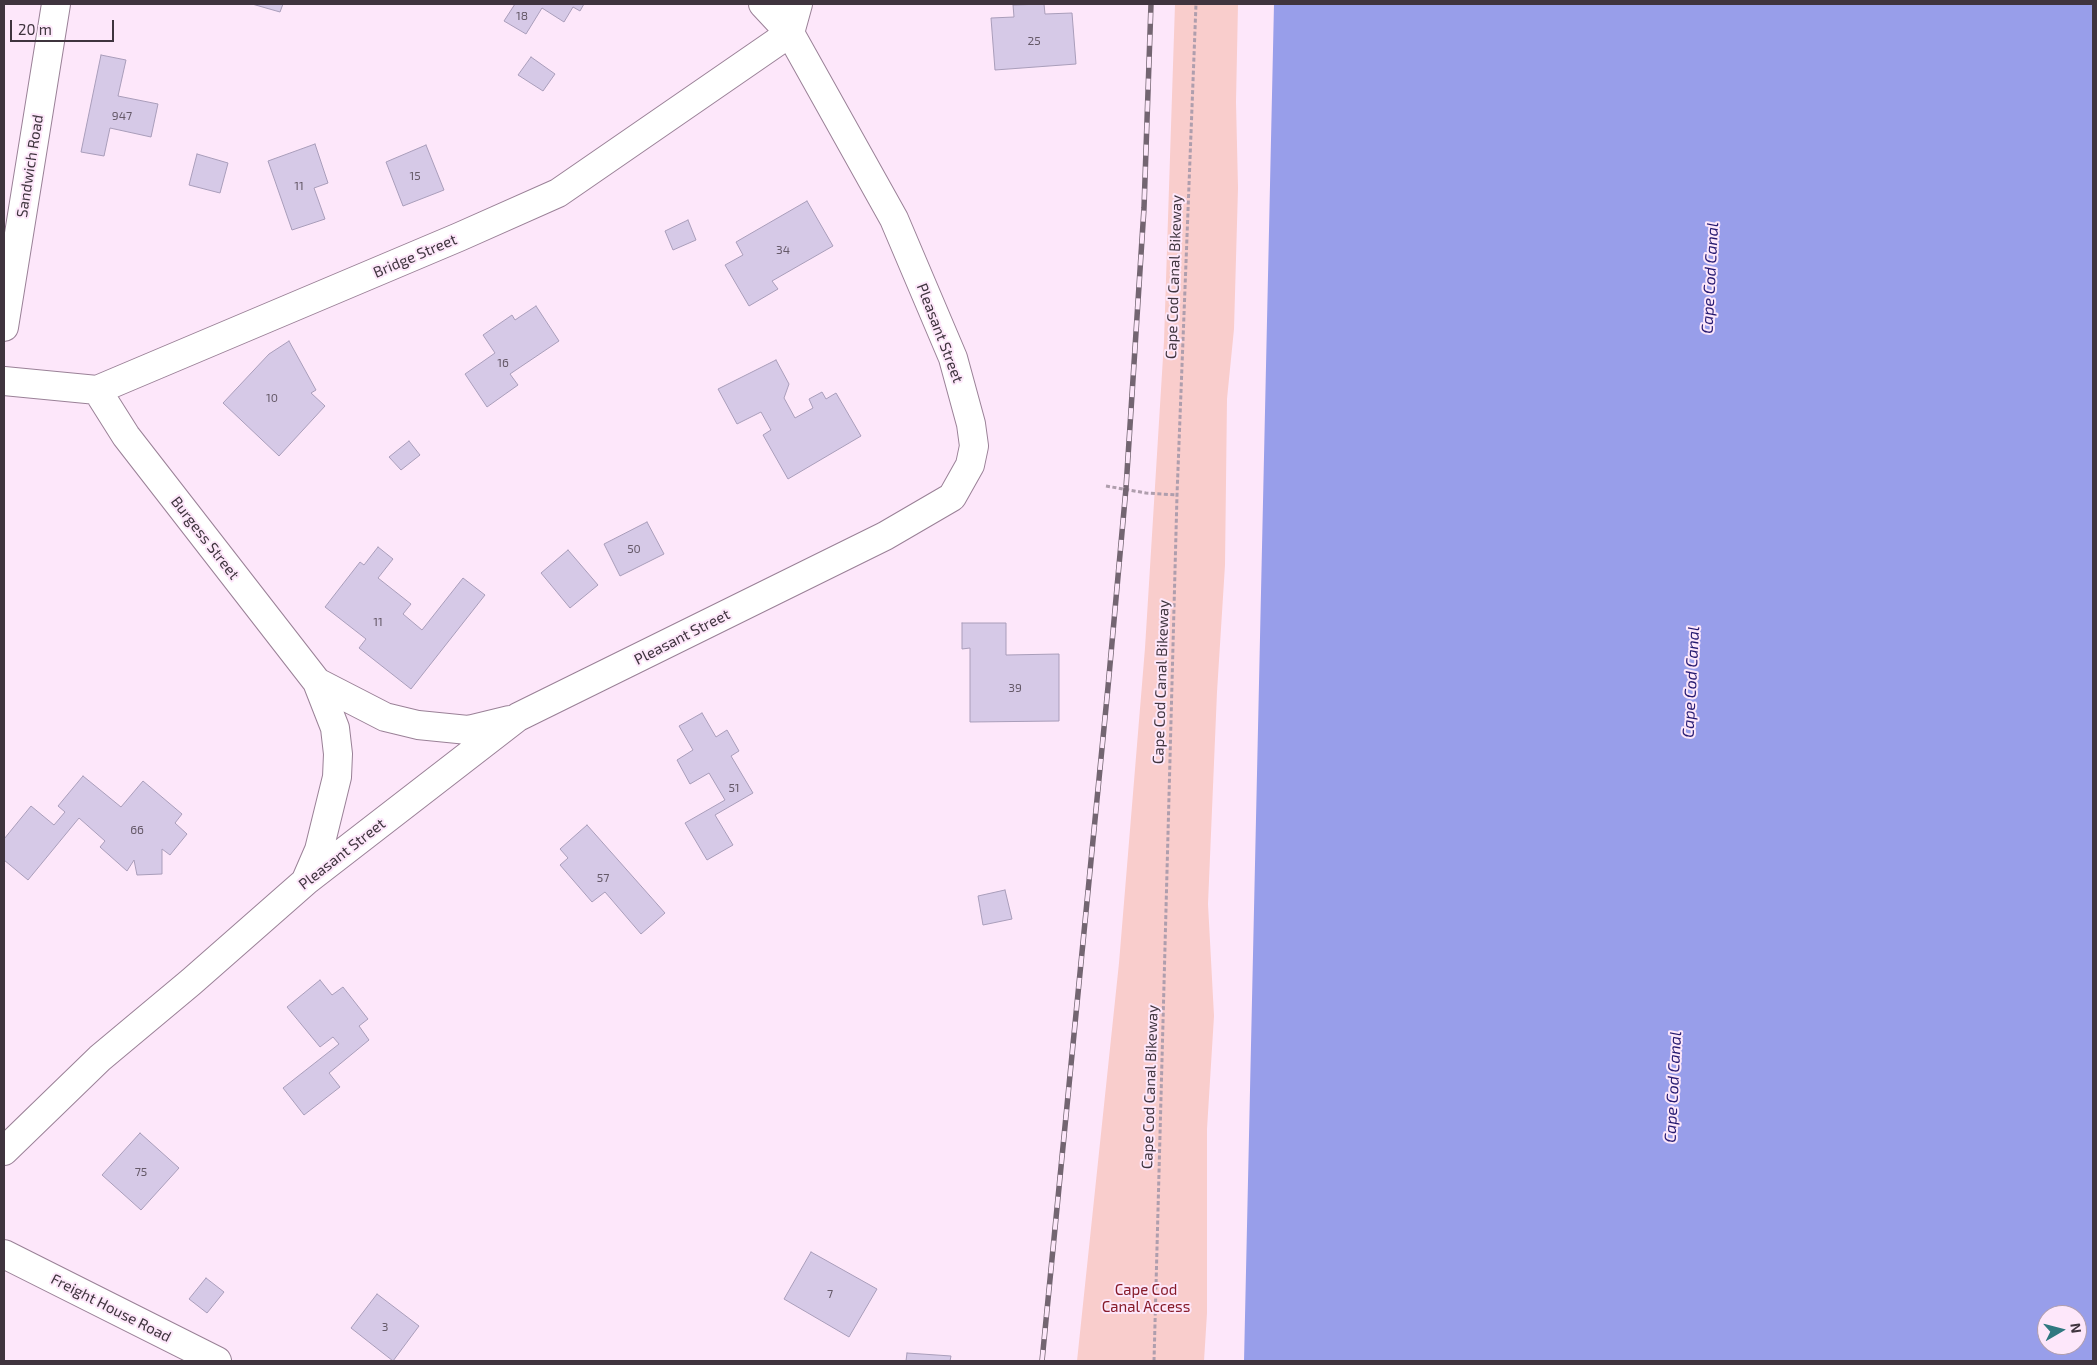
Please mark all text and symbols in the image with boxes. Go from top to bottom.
house number: 18 [516,9,528,23]
scale bar [12,10,116,42]
text: 20 m [18,20,52,38]
house number: 25 [1027,34,1041,48]
house number: 947 [112,109,132,123]
street label: Sandwich Road [13,113,47,219]
house number: 15 [409,169,421,183]
house number: 11 [294,179,304,193]
street label: Cape Cod Canal Bikeway [1162,195,1186,359]
water label: Cape Cod Canal [1697,222,1723,334]
street label: Bridge Street [371,230,459,282]
house number: 34 [776,243,790,257]
street label: Pleasant Street [913,281,967,385]
house number: 16 [497,356,509,370]
house number: 10 [266,391,278,405]
street label: Burgess Street [167,493,243,583]
house number: 50 [627,542,641,556]
street label: Cape Cod Canal Bikeway [1149,600,1173,764]
street label: Pleasant Street [631,605,733,669]
house number: 11 [373,615,383,629]
water label: Cape Cod Canal [1678,626,1704,738]
house number: 39 [1008,681,1022,695]
house number: 51 [728,781,740,795]
street label: Pleasant Street [295,815,389,893]
house number: 66 [130,823,144,837]
house number: 57 [597,871,609,885]
street label: Cape Cod Canal Bikeway [1138,1005,1162,1169]
water label: Cape Cod Canal [1660,1031,1686,1143]
house number: 75 [135,1165,147,1179]
street label: Freight House Road [48,1270,174,1346]
park label: Cape Cod Canal Access [1102,1281,1190,1316]
house number: 7 [827,1287,833,1301]
north arrow [2037,1305,2087,1355]
house number: 3 [382,1320,388,1334]
text: N [2067,1322,2085,1334]

